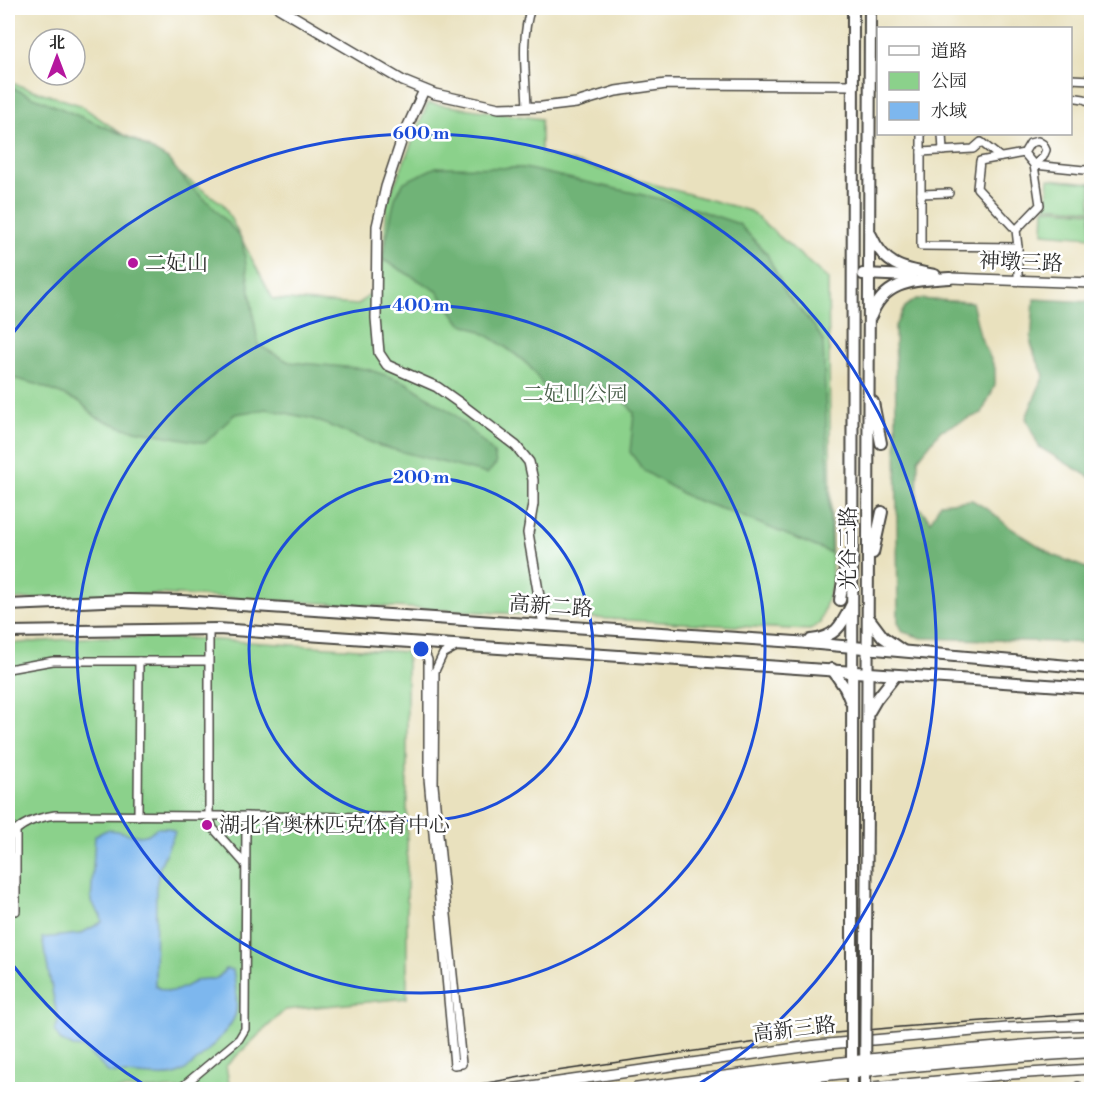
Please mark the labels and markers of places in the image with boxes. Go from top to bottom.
place label: 二妃山 [145,251,208,277]
marker: 二妃山 [126,256,140,270]
centre of rings [411,639,431,659]
place label: 湖北省奥林匹克体育中心 [219,813,450,839]
marker: 湖北省奥林匹克体育中心 [200,818,214,832]

